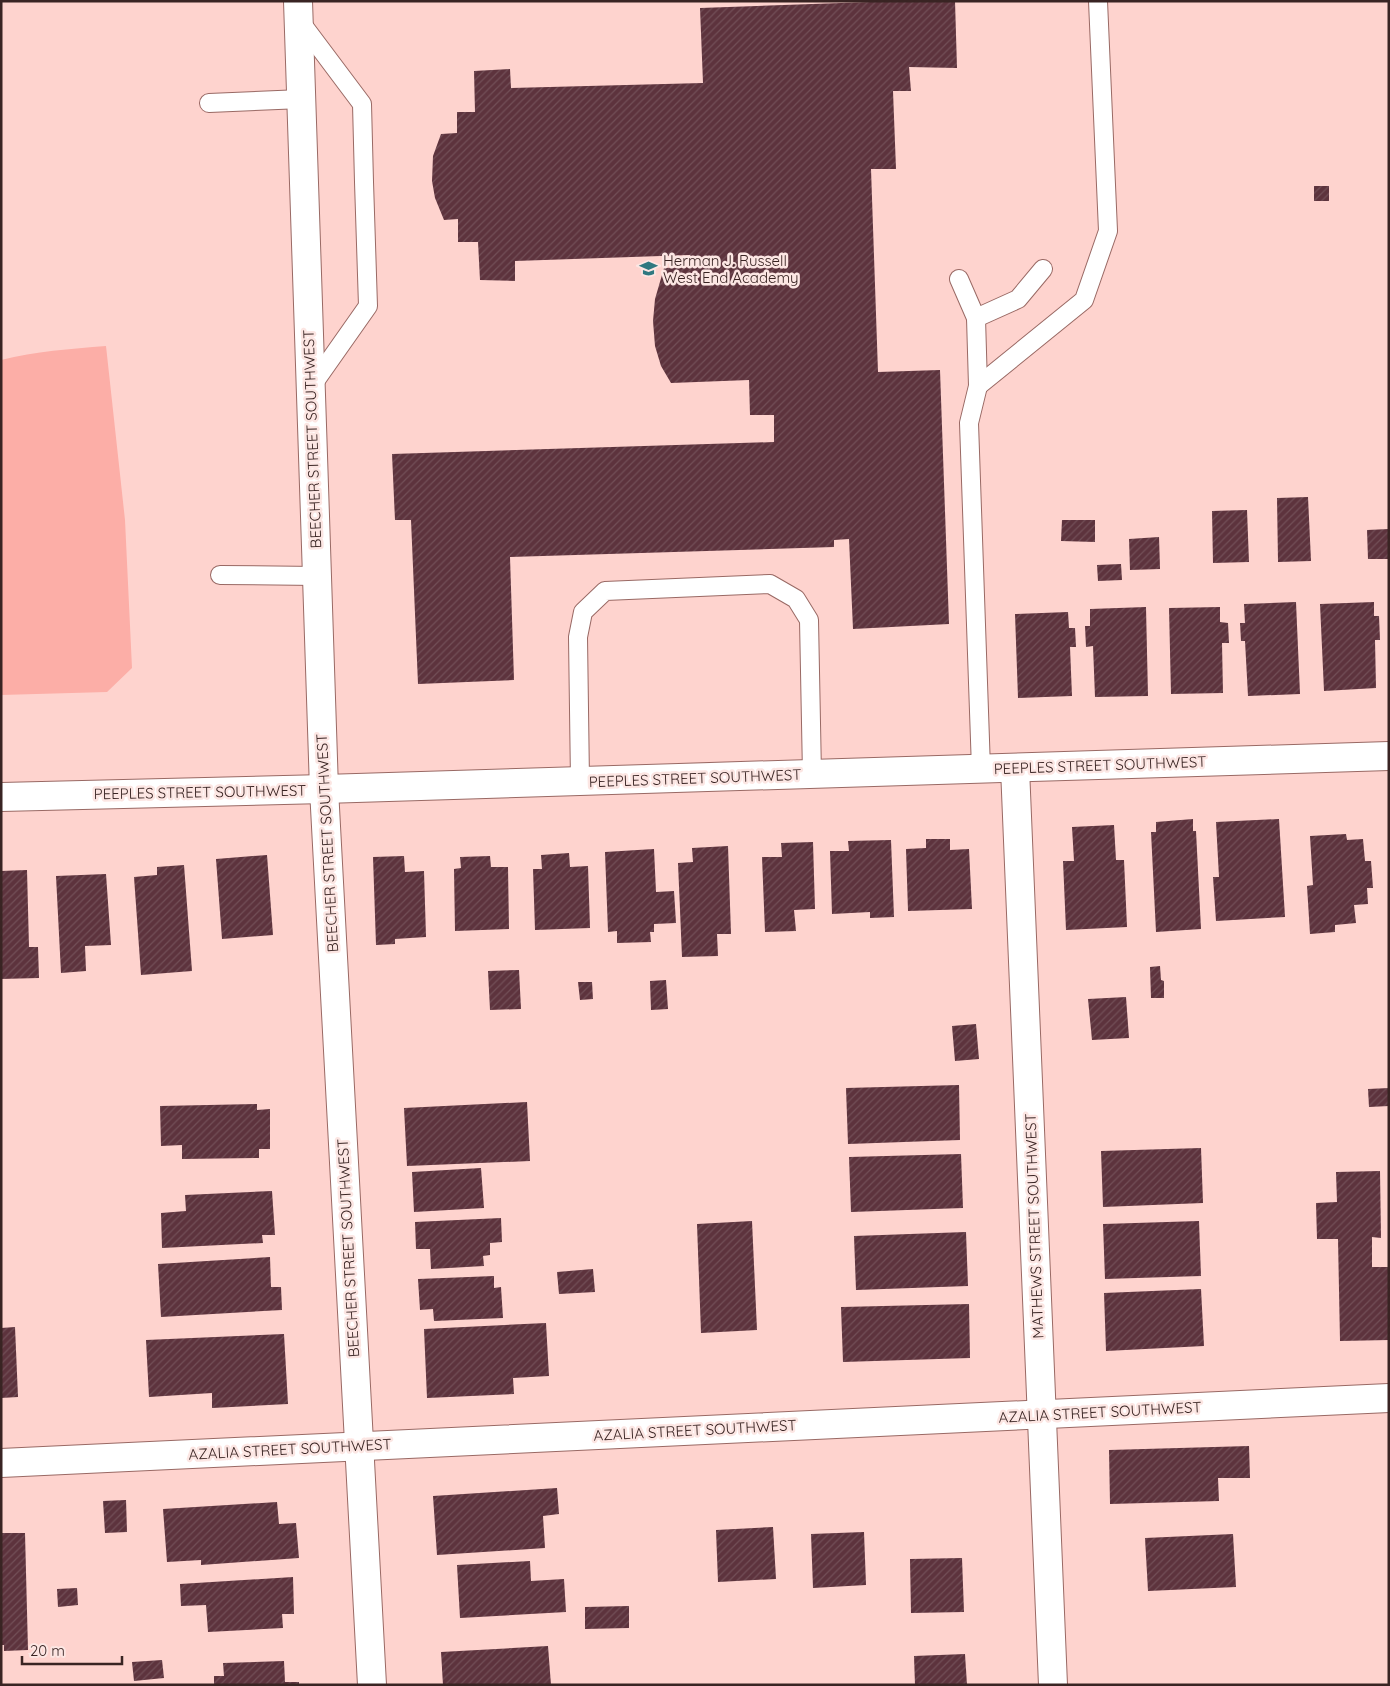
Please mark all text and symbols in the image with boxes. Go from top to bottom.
place label: Herman J. Russell West End Academy [663,251,799,287]
school or university icon: Herman J. Russell West End Academy [639,259,659,279]
street label: BEECHER STREET SOUTHWEST [299,329,325,549]
street label: BEECHER STREET SOUTHWEST [312,733,342,953]
street label: PEEPLES STREET SOUTHWEST [993,752,1207,778]
street label: PEEPLES STREET SOUTHWEST [588,765,802,791]
street label: PEEPLES STREET SOUTHWEST [94,781,306,803]
street label: MATHEWS STREET SOUTHWEST [1021,1113,1047,1339]
street label: BEECHER STREET SOUTHWEST [333,1138,363,1358]
street label: AZALIA STREET SOUTHWEST [998,1397,1202,1427]
street label: AZALIA STREET SOUTHWEST [593,1415,797,1445]
street label: AZALIA STREET SOUTHWEST [188,1434,392,1464]
scale bar [22,1634,122,1666]
text: 20 m [30,1641,65,1660]

